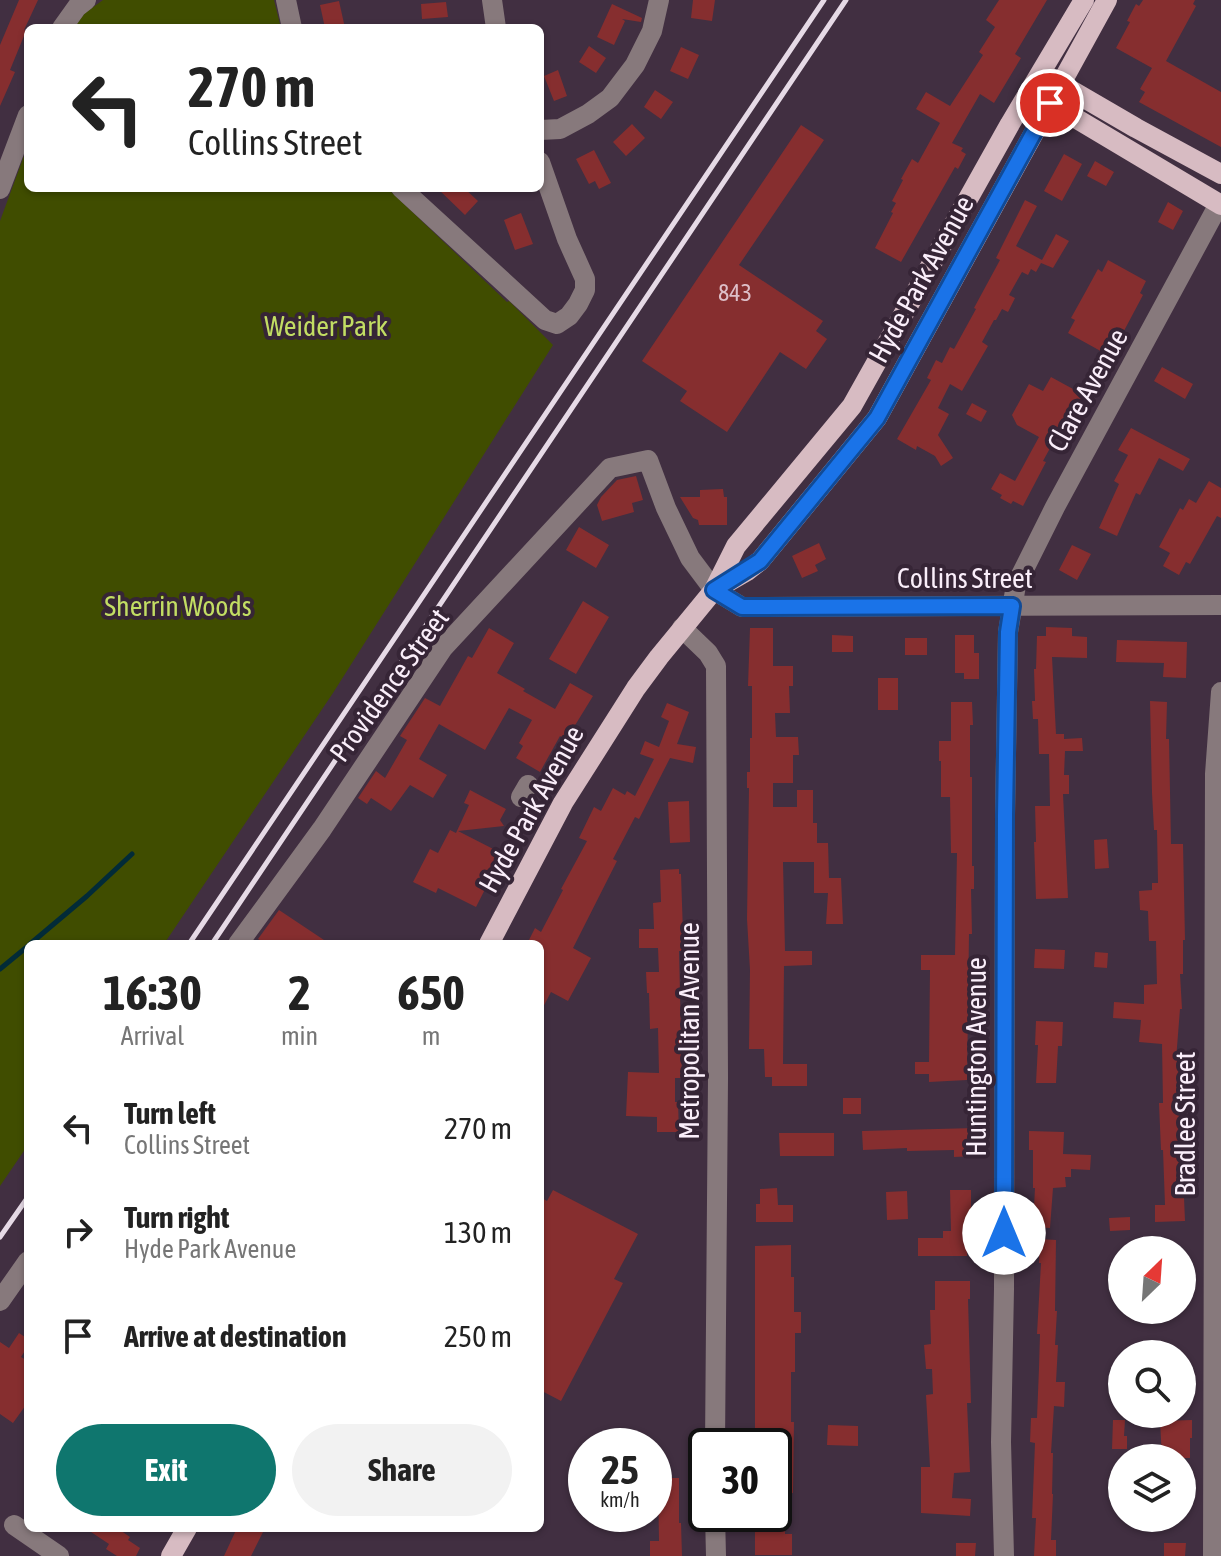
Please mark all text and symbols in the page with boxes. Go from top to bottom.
text: 270 m [188,55,315,119]
icon: left [56,56,160,160]
pin [1016,69,1084,137]
icon: arrive [1028,81,1072,125]
text: Collins Street [188,121,363,163]
street label: Hyde Park Avenue [862,190,980,368]
house number: 843 [718,279,752,306]
park label: Weider Park [264,310,388,342]
street label: Clare Avenue [1040,323,1134,457]
street label: Collins Street [897,562,1033,594]
park label: Sherrin Woods [104,590,252,622]
street label: Providence Street [323,602,455,768]
street label: Hyde Park Avenue [472,720,590,898]
street label: Metropolitan Avenue [673,922,705,1140]
street label: Huntington Avenue [960,957,992,1157]
text: 16:30 [103,965,202,1020]
text: 2 [288,965,311,1020]
text: 650 [397,965,465,1020]
text: Arrival [121,1021,184,1051]
text: min [281,1021,318,1051]
text: m [422,1021,440,1051]
street label: Bradlee Street [1169,1052,1201,1196]
text: Turn left [124,1096,216,1130]
icon: left [56,1106,100,1150]
text: 270 m [444,1111,512,1145]
text: Collins Street [124,1130,250,1160]
position arrow [962,1191,1046,1275]
text: Turn right [124,1200,230,1234]
icon: right [56,1210,100,1254]
text: 130 m [444,1215,512,1249]
text: Hyde Park Avenue [124,1234,296,1264]
north arrow [1108,1236,1196,1324]
map controls [1108,1236,1196,1532]
icon: arrive [56,1314,100,1358]
text: Arrive at destination [124,1319,346,1353]
text: 250 m [444,1319,512,1353]
button: search [1108,1340,1196,1428]
button: Exit [56,1424,276,1516]
button: Share [292,1424,512,1516]
speed limit sign: 30 [688,1428,792,1532]
button: layers [1108,1444,1196,1532]
text: 25 [601,1447,639,1492]
text: km/h [600,1488,640,1511]

